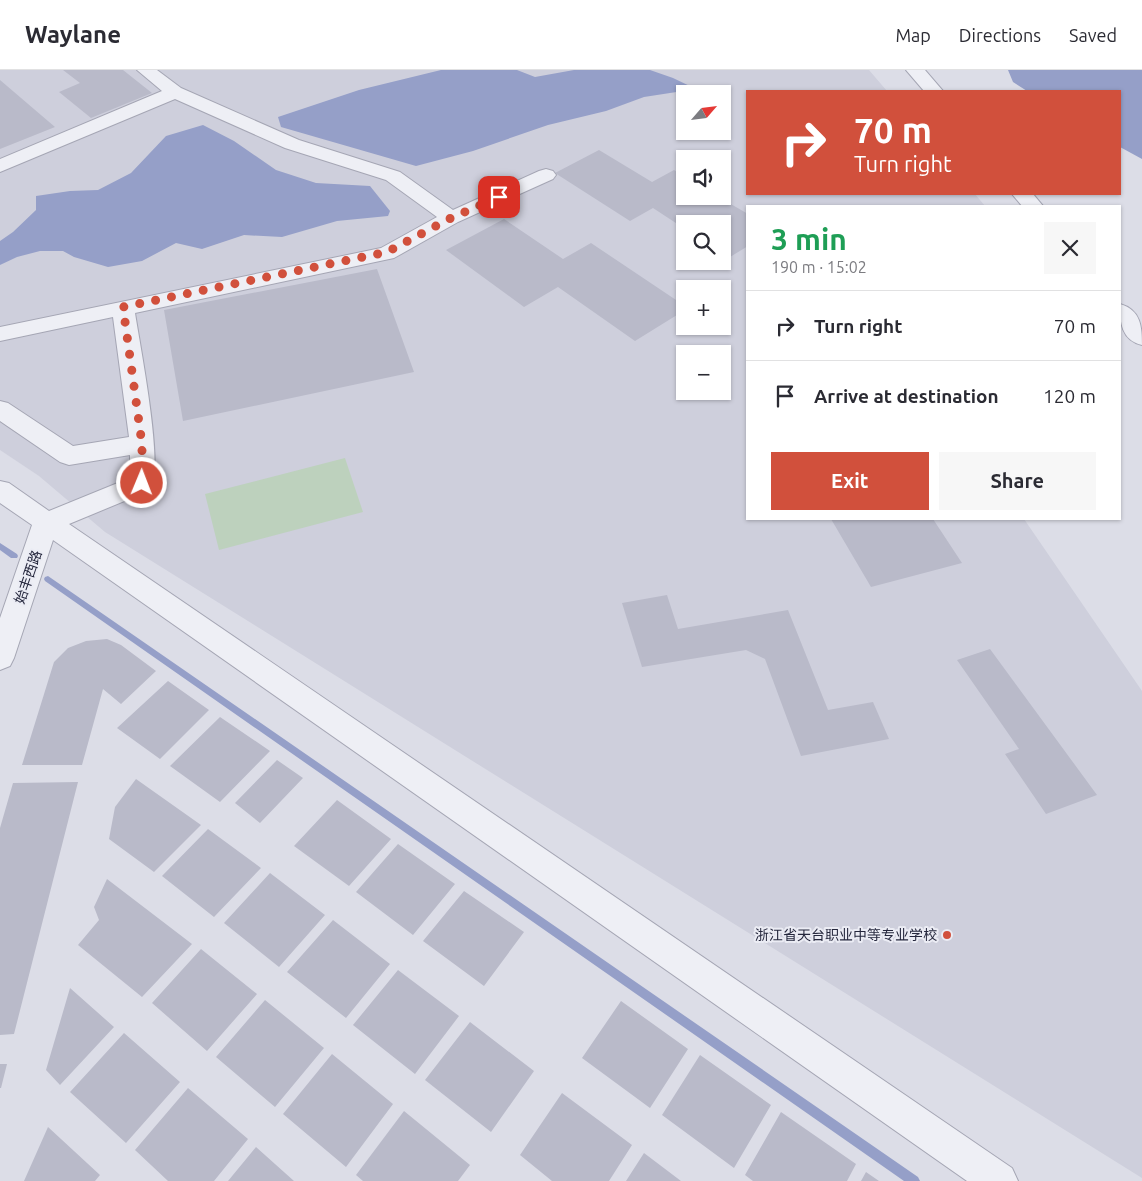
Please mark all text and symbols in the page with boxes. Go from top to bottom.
text: Waylane [25,21,121,48]
text: Map [895,25,931,45]
text: Directions [959,25,1041,45]
text: Saved [1069,25,1117,45]
north arrow [676,85,731,140]
map controls [676,85,731,400]
icon: right [771,110,836,175]
text: 70 m [854,110,932,150]
button: sound [676,150,731,205]
text: Turn right [854,151,952,176]
pin [478,176,520,218]
icon: arrive [485,183,513,211]
button: search [676,215,731,270]
text: 3 min [771,222,847,256]
button: close [1044,222,1096,274]
text: 190 m · 15:02 [771,258,867,276]
button: + [676,280,731,335]
icon: right [771,312,799,340]
text: Turn right [814,315,902,337]
text: 70 m [1054,315,1096,337]
button: − [676,345,731,400]
icon: arrive [771,382,799,410]
text: Arrive at destination [814,385,999,407]
text: 120 m [1043,385,1096,407]
button: Exit [771,452,929,510]
button: Share [939,452,1096,510]
position arrow [115,456,167,508]
street label: 始丰西路 [11,548,45,606]
place label: 浙江省天台职业中等专业学校 [755,927,937,943]
marker: 浙江省天台职业中等专业学校 [941,929,953,941]

